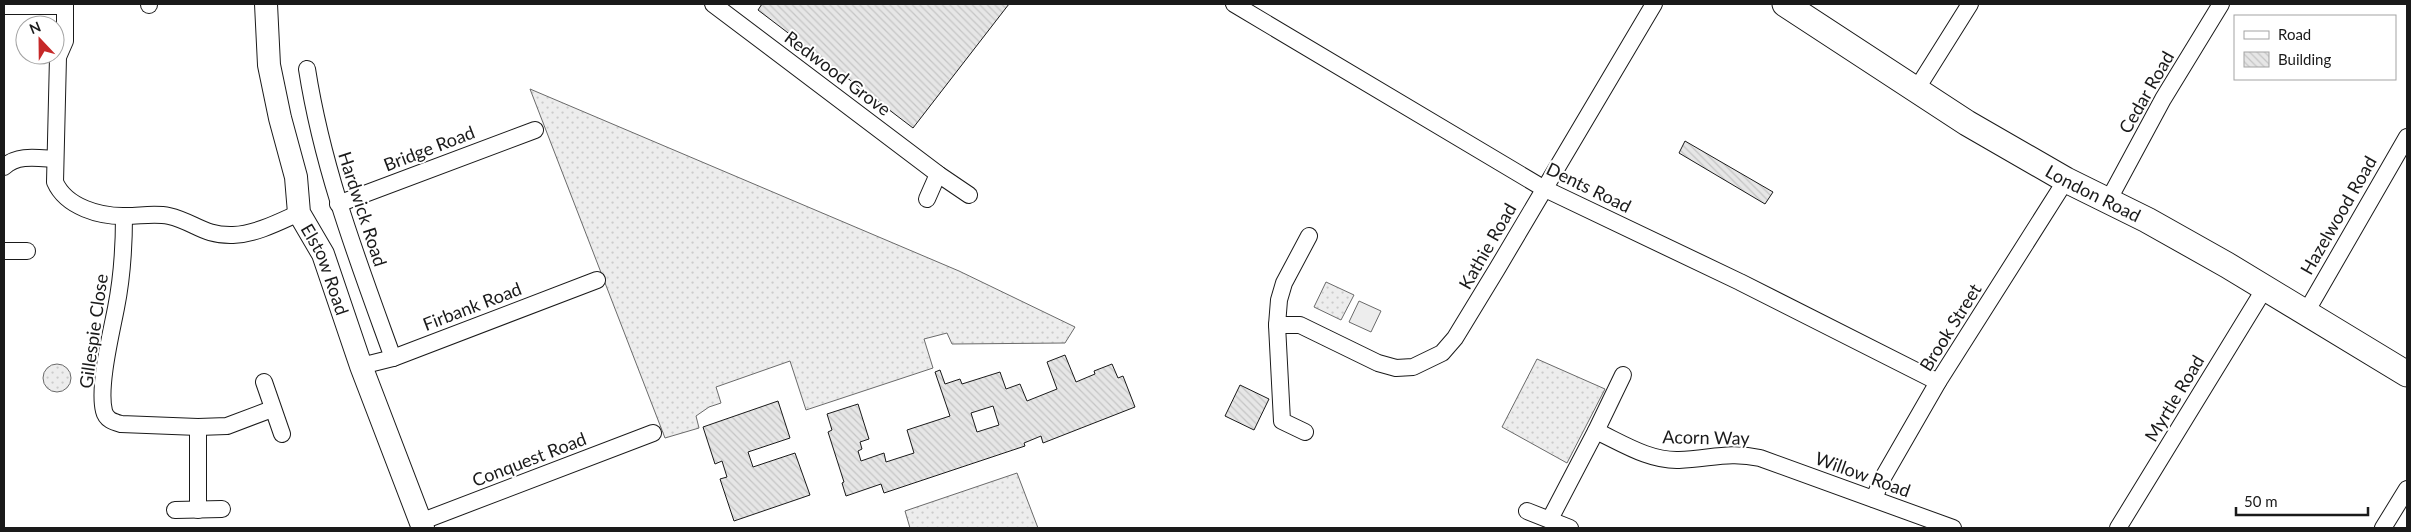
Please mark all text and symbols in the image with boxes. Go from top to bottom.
north arrow [15,15,65,65]
legend [2234,15,2396,80]
text: N [27,18,43,37]
text: Road [2278,25,2311,43]
street label: Redwood Grove [781,26,895,120]
street label: Cedar Road [2114,47,2178,137]
text: Building [2278,50,2331,68]
street label: Bridge Road [380,121,478,175]
street label: Hardwick Road [334,149,392,269]
street label: Hazelwood Road [2295,152,2381,278]
street label: Dents Road [1543,157,1635,217]
street label: London Road [2042,160,2145,226]
street label: Kathie Road [1454,199,1520,293]
street label: Elstow Road [297,219,354,318]
street label: Gillespie Close [74,272,112,390]
street label: Firbank Road [420,277,524,335]
street label: Brook Street [1914,279,1986,375]
street label: Myrtle Road [2140,351,2208,445]
street label: Acorn Way [1662,425,1750,449]
street label: Conquest Road [469,427,589,491]
street label: Willow Road [1812,447,1914,501]
scale bar [2236,484,2368,516]
text: 50 m [2244,492,2278,510]

